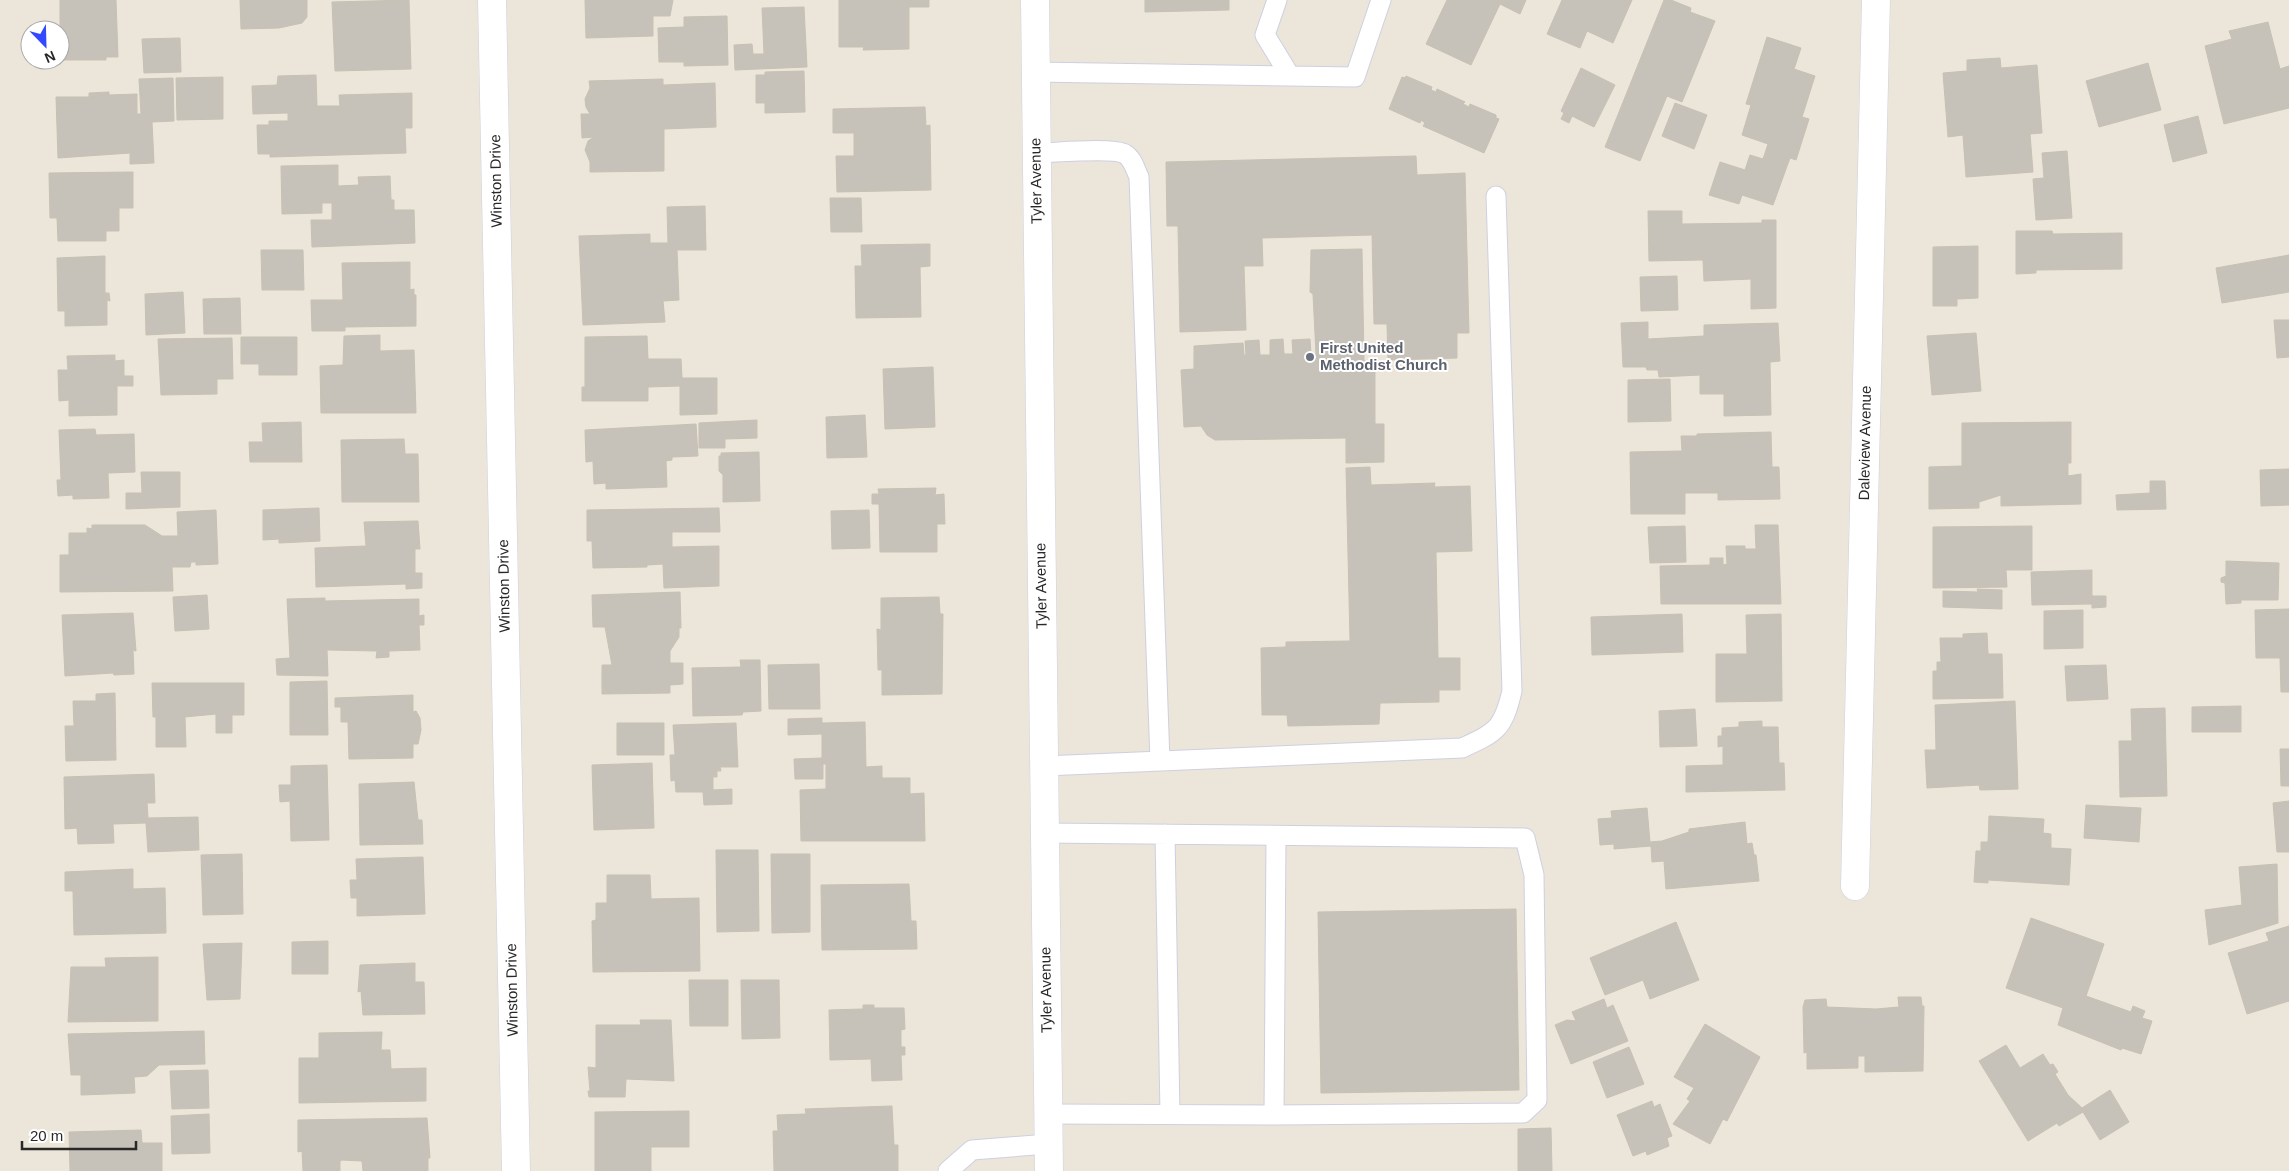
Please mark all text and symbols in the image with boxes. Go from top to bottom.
north arrow [20,20,70,70]
text: N [42,48,58,66]
street label: Winston Drive [486,134,505,228]
street label: Tyler Avenue [1026,138,1045,224]
place label: First United Methodist Church [1320,339,1448,373]
marker: First United Methodist Church [1304,351,1316,363]
street label: Daleview Avenue [1855,385,1874,501]
street label: Winston Drive [494,539,513,633]
street label: Tyler Avenue [1031,543,1050,629]
street label: Winston Drive [502,943,521,1037]
street label: Tyler Avenue [1036,947,1055,1033]
scale bar [22,1118,136,1150]
text: 20 m [30,1127,63,1144]

